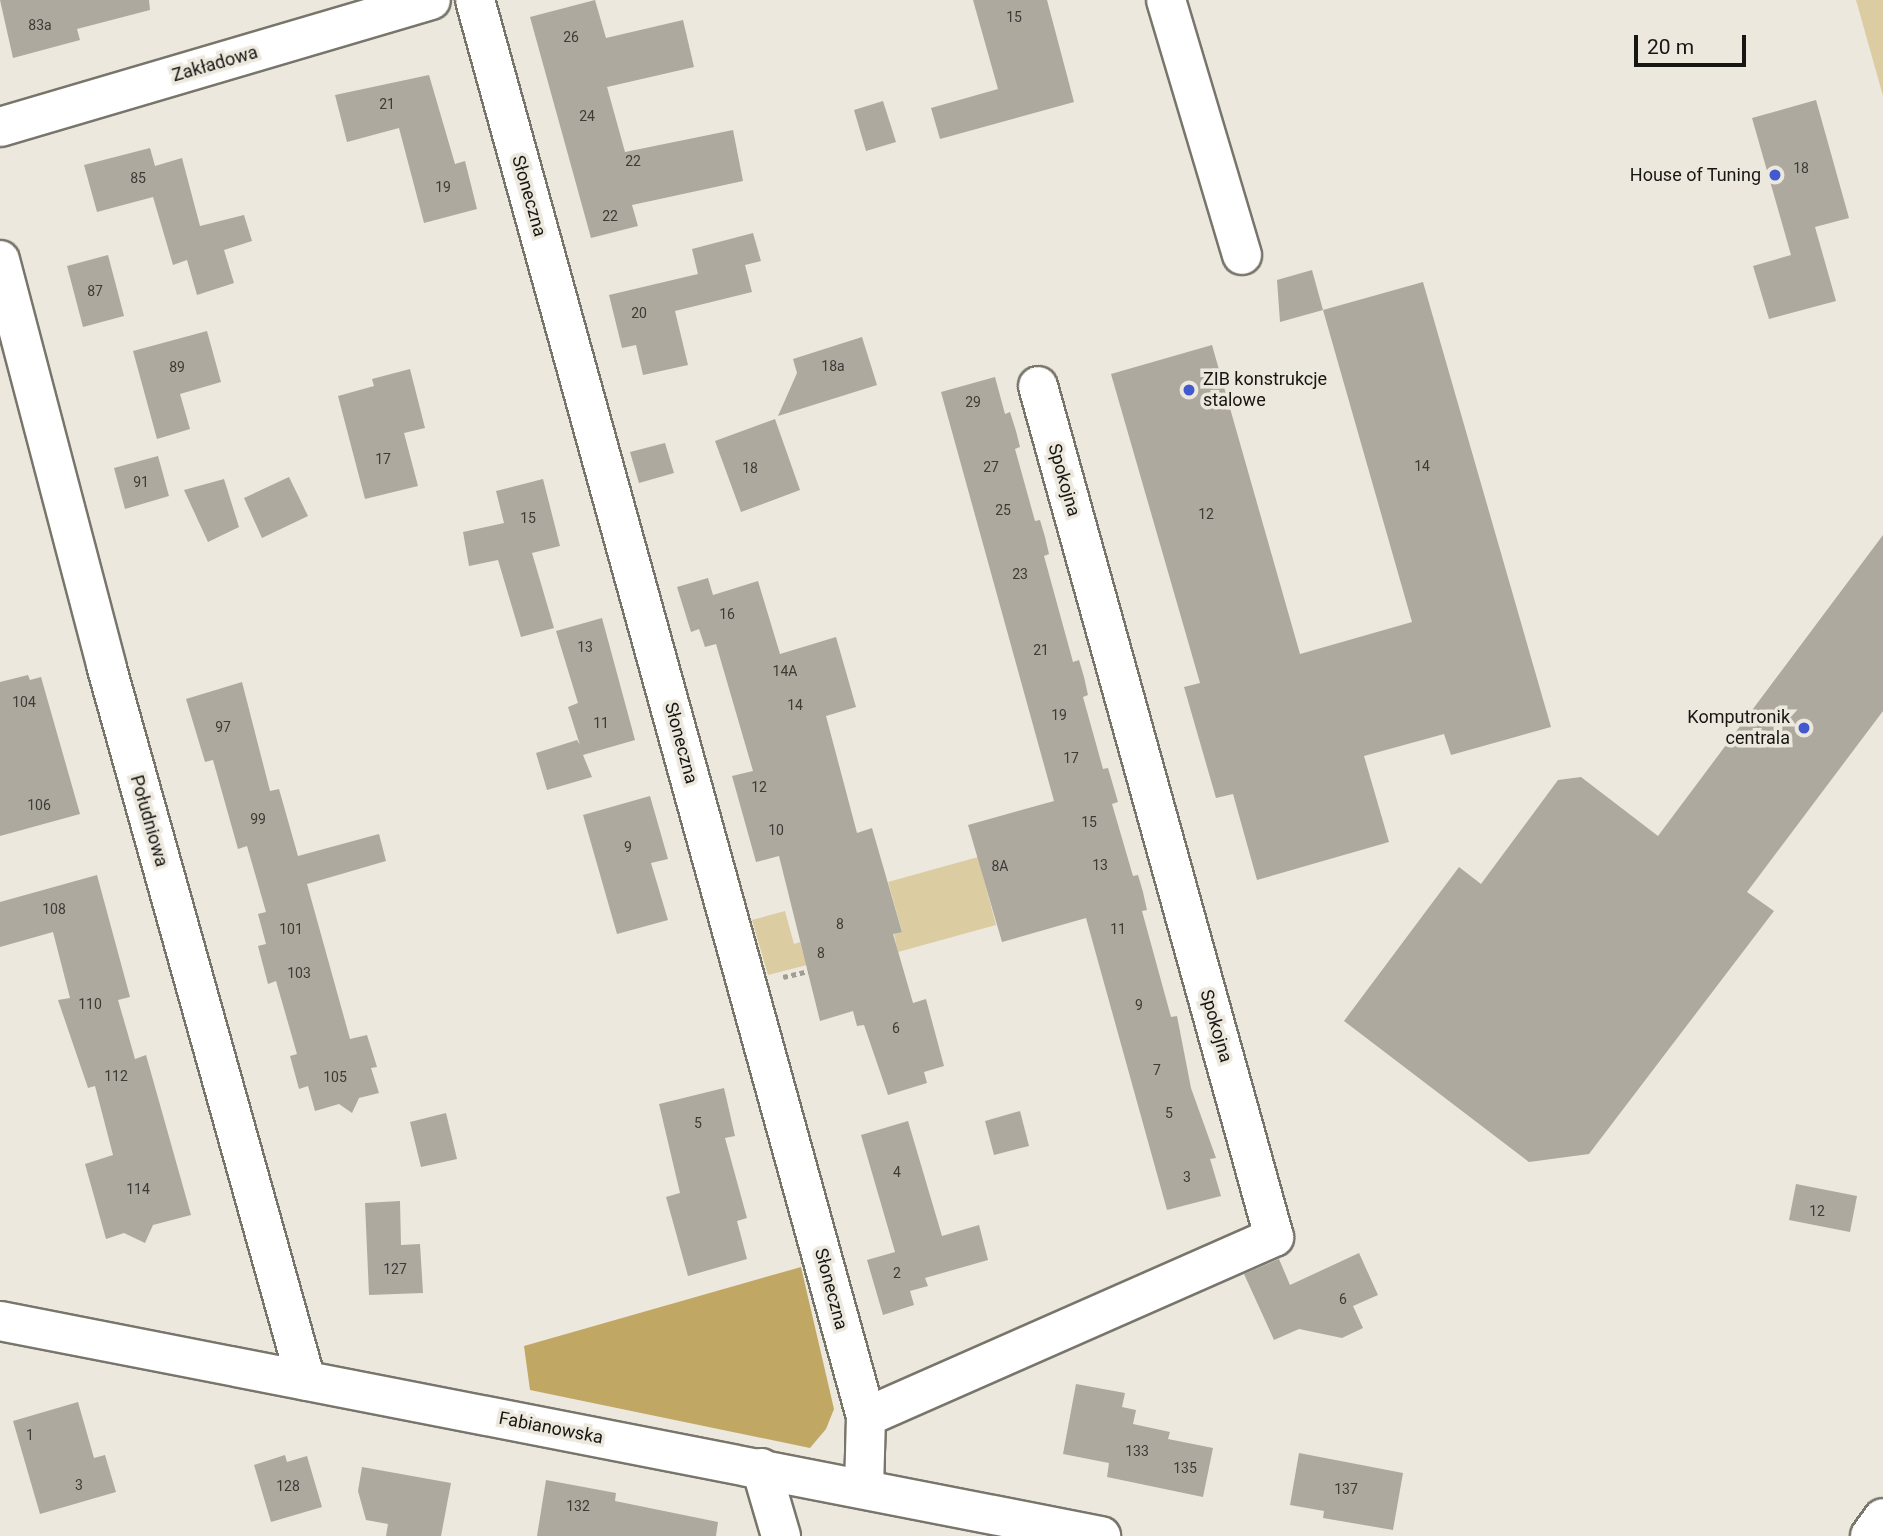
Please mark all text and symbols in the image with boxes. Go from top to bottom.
house number: 15 [1006,9,1022,25]
house number: 83a [28,17,52,33]
scale bar [1638,21,1750,65]
house number: 26 [563,29,579,45]
text: 20 m [1647,35,1694,59]
street label: Zakładowa [170,41,260,87]
house number: 21 [379,96,395,112]
house number: 24 [579,108,595,124]
street label: Słoneczna [507,153,551,239]
house number: 22 [625,153,641,169]
house number: 18 [1793,160,1809,176]
place label: House of Tuning [1629,164,1761,186]
marker: House of Tuning [1767,167,1783,183]
house number: 85 [130,170,146,186]
house number: 19 [435,179,451,195]
house number: 22 [602,208,618,224]
house number: 87 [87,283,103,299]
house number: 20 [631,305,647,321]
house number: 18a [821,358,845,374]
house number: 89 [169,359,185,375]
place label: ZIB konstrukcje stalowe [1203,369,1327,412]
marker: ZIB konstrukcje stalowe [1181,382,1197,398]
house number: 29 [965,394,981,410]
street label: Spokojna [1043,441,1085,519]
house number: 17 [375,451,391,467]
house number: 14 [1414,458,1430,474]
house number: 27 [983,459,999,475]
house number: 18 [742,460,758,476]
house number: 91 [133,474,149,490]
house number: 25 [995,502,1011,518]
house number: 12 [1198,506,1214,522]
house number: 15 [520,510,536,526]
house number: 23 [1012,566,1028,582]
house number: 16 [719,606,735,622]
house number: 13 [577,639,593,655]
house number: 21 [1033,642,1049,658]
house number: 14A [773,663,797,679]
house number: 104 [12,694,36,710]
house number: 14 [787,697,803,713]
street label: Słoneczna [660,700,702,786]
house number: 19 [1051,707,1067,723]
place label: Komputronik centrala [1687,707,1790,750]
house number: 11 [593,715,609,731]
house number: 97 [215,719,231,735]
marker: Komputronik centrala [1796,720,1812,736]
house number: 17 [1063,750,1079,766]
street label: Południowa [126,773,172,869]
house number: 12 [751,779,767,795]
house number: 106 [27,797,51,813]
house number: 99 [250,811,266,827]
house number: 15 [1081,814,1097,830]
house number: 10 [768,822,784,838]
house number: 9 [624,839,632,855]
house number: 13 [1092,857,1108,873]
house number: 8A [991,858,1009,874]
house number: 108 [42,901,66,917]
house number: 8 [836,916,844,932]
house number: 101 [279,921,303,937]
house number: 11 [1110,921,1126,937]
house number: 8 [817,945,825,961]
house number: 103 [287,965,311,981]
street label: Spokojna [1195,987,1237,1065]
house number: 110 [78,996,102,1012]
house number: 9 [1135,997,1143,1013]
house number: 6 [892,1020,900,1036]
house number: 7 [1153,1062,1161,1078]
house number: 112 [104,1068,128,1084]
house number: 105 [323,1069,347,1085]
house number: 5 [1165,1105,1173,1121]
house number: 5 [694,1115,702,1131]
house number: 4 [893,1164,901,1180]
house number: 3 [1183,1169,1191,1185]
house number: 114 [126,1181,150,1197]
house number: 12 [1809,1203,1825,1219]
street label: Słoneczna [810,1246,852,1332]
house number: 127 [383,1261,407,1277]
house number: 2 [893,1265,901,1281]
house number: 6 [1339,1291,1347,1307]
street label: Fabianowska [497,1407,605,1449]
house number: 1 [26,1427,34,1443]
house number: 133 [1125,1443,1149,1459]
house number: 135 [1173,1460,1197,1476]
house number: 3 [75,1477,83,1493]
house number: 128 [276,1478,300,1494]
house number: 137 [1334,1481,1358,1497]
house number: 132 [566,1498,590,1514]

